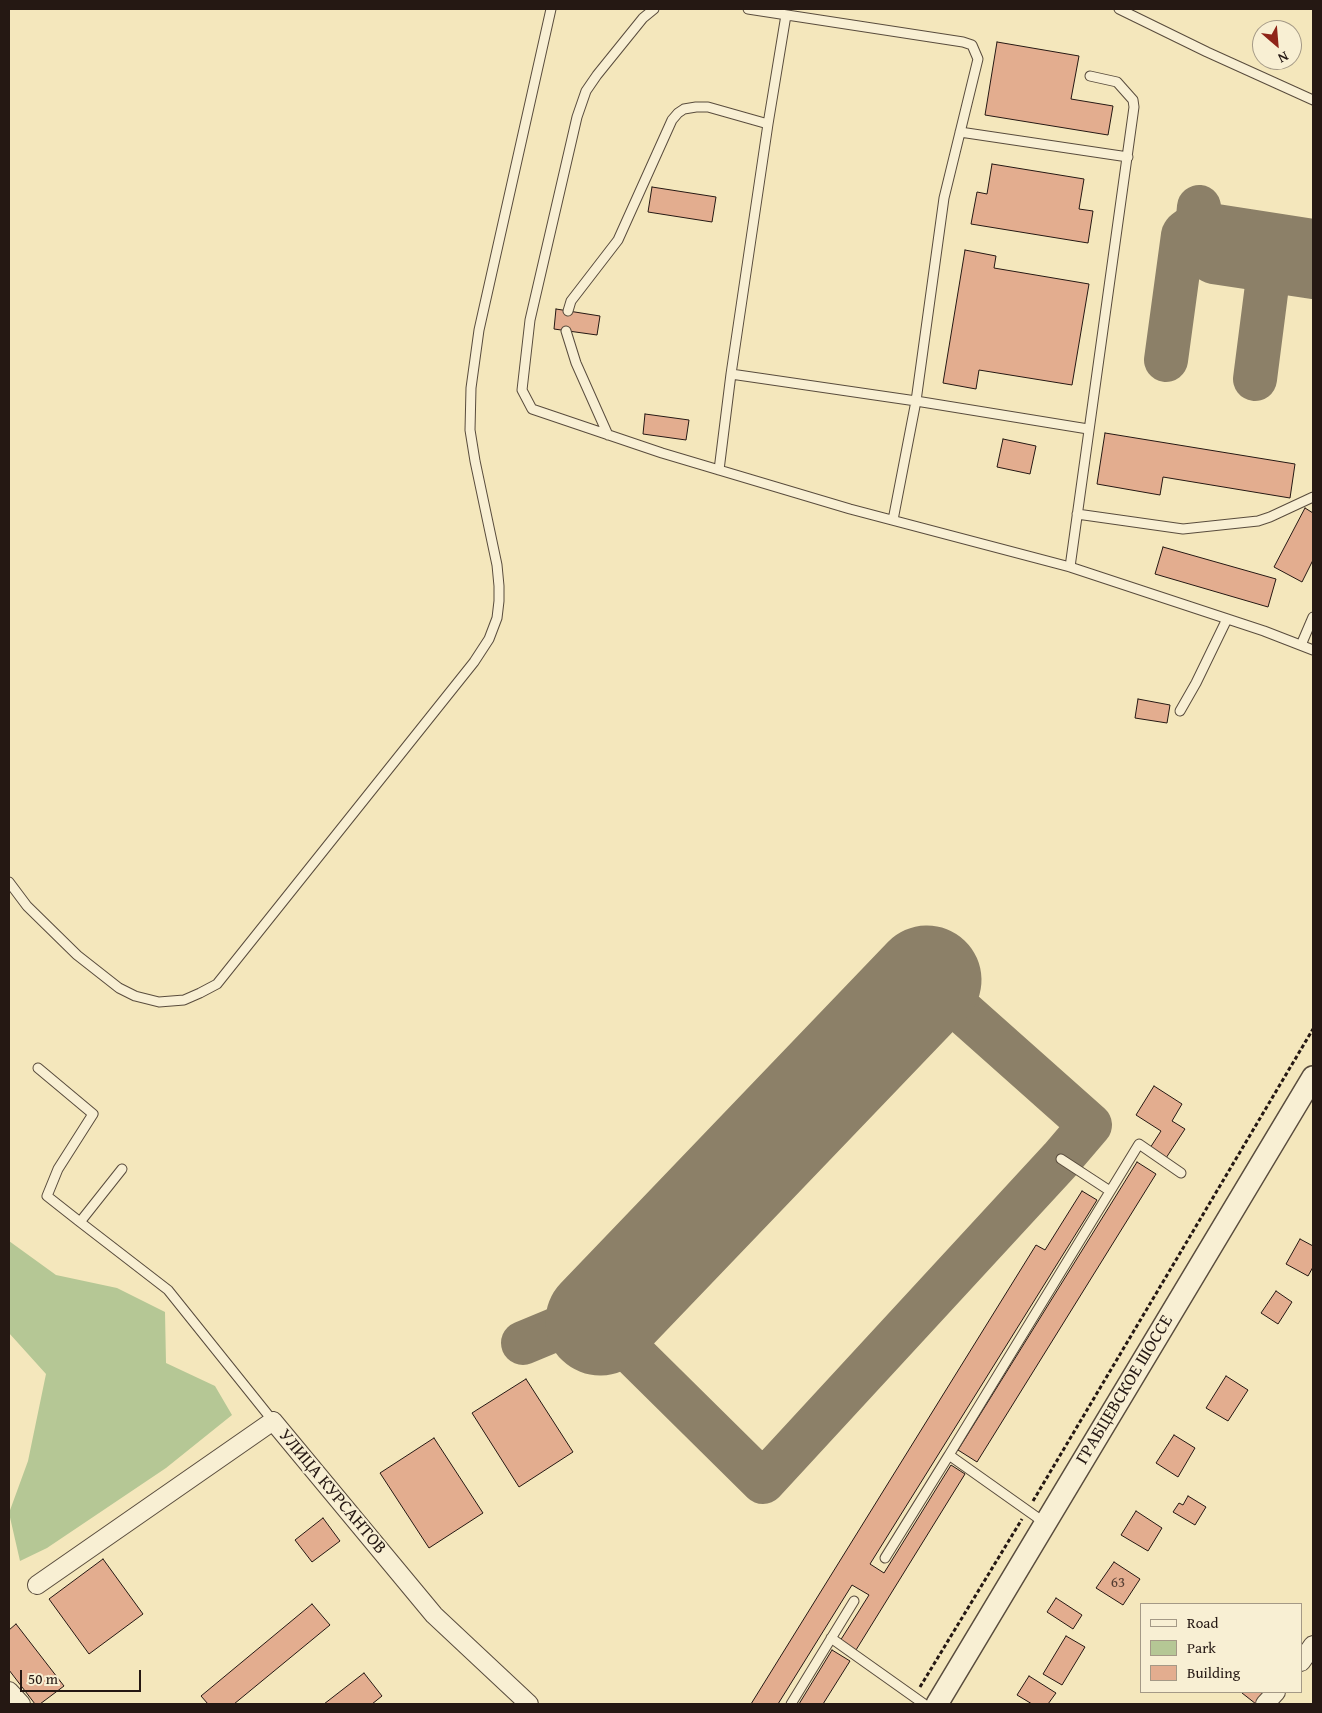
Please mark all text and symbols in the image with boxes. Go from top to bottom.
north arrow [1252,20,1302,70]
text: N [1275,46,1292,69]
street label: ГРАБЦЕВСКОЕ ШОССЕ [1072,1312,1178,1468]
street label: УЛИЦА КУРСАНТОВ [273,1425,391,1559]
house number: 63 [1111,1574,1125,1592]
legend [1140,1603,1302,1693]
text: Road [1187,1612,1218,1633]
text: Park [1187,1637,1216,1658]
scale bar [22,1660,144,1692]
text: Building [1187,1662,1240,1683]
text: 50 m [28,1668,58,1689]

